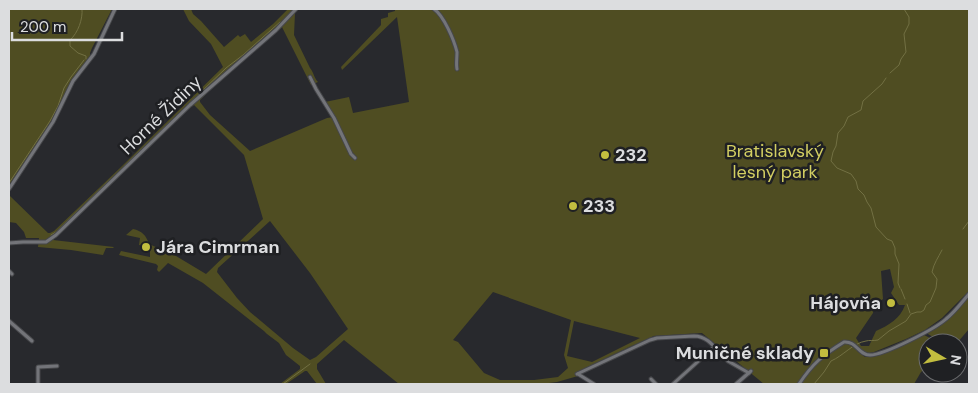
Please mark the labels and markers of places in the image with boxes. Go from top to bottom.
place label: 232 [615,143,647,167]
marker: 232 [599,149,611,161]
place label: 233 [583,194,615,218]
marker: 233 [567,200,579,212]
place label: Jára Cimrman [156,235,280,259]
marker: Jára Cimrman [140,241,152,253]
place label: Hájovňa [810,291,881,315]
marker: Hájovňa [885,297,897,309]
place label: Muničné sklady [676,341,814,365]
marker: Muničné sklady [818,347,830,359]

